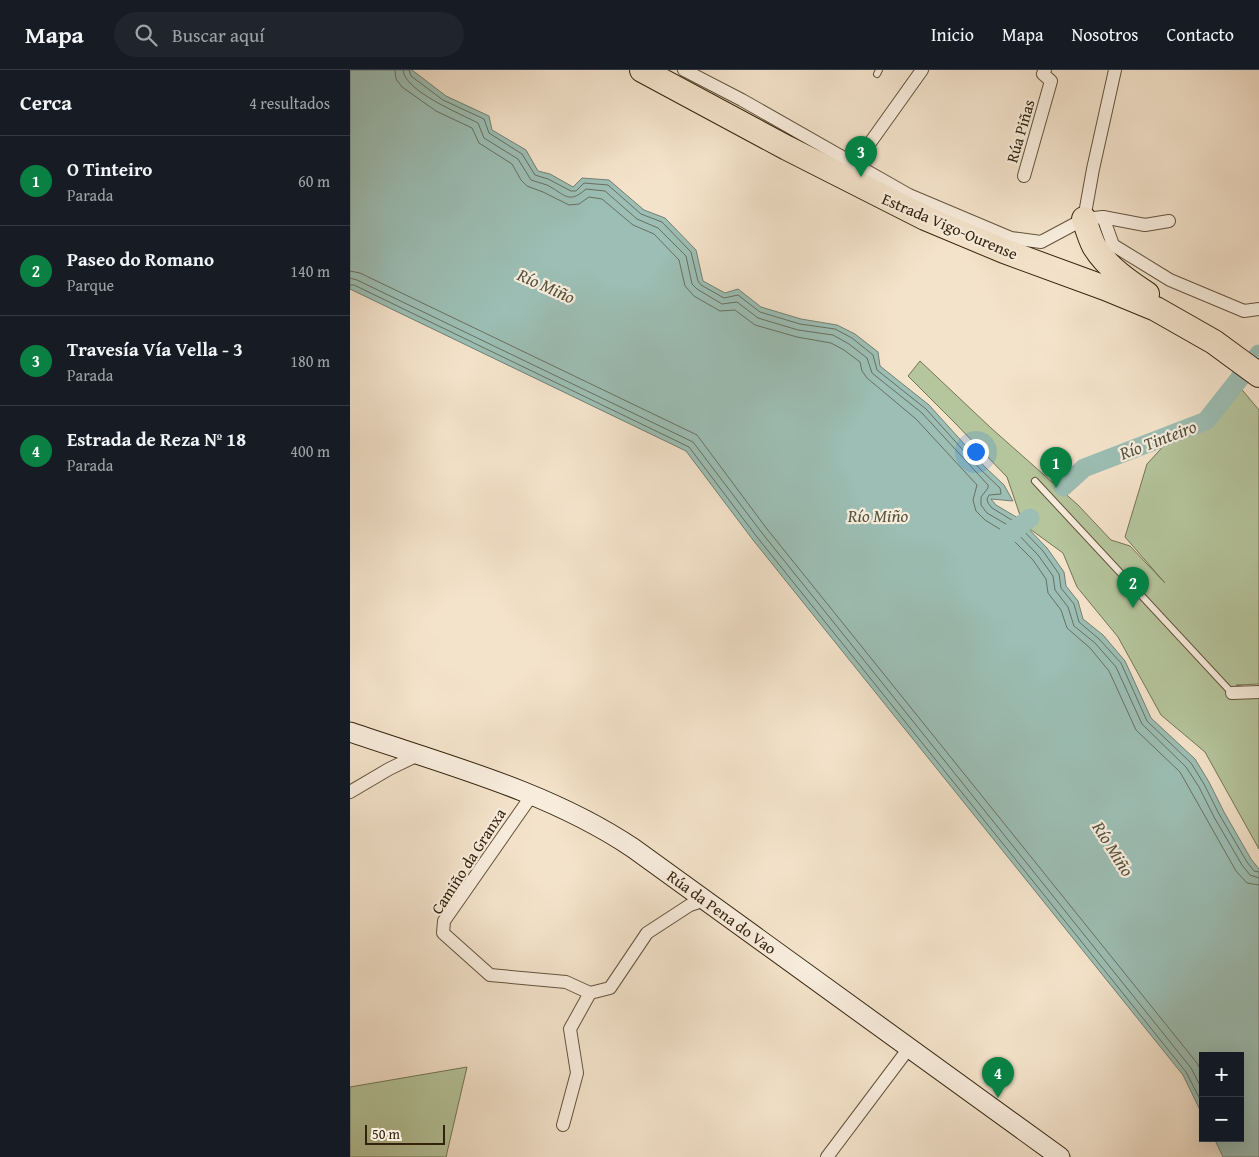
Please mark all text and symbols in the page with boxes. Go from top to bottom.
search box [114,12,464,57]
text: Mapa [25,17,84,52]
icon: search [132,21,160,49]
text: Buscar aquí [172,21,265,49]
text: Inicio [931,21,974,48]
text: Mapa [1002,21,1043,48]
text: Nosotros [1071,21,1139,48]
text: Contacto [1167,21,1234,48]
text: Cerca [20,87,72,118]
text: 4 resultados [249,91,330,115]
street label: Rúa Piñas [1000,96,1040,166]
pin: 3 [845,136,877,177]
text: O Tinteiro [67,155,152,183]
text: 1 [32,169,40,193]
text: 60 m [298,169,330,193]
text: Parada [67,183,113,207]
street label: Estrada Vigo-Ourense [878,187,1022,265]
text: Paseo do Romano [67,245,214,273]
text: 2 [32,259,40,283]
text: 140 m [290,259,330,283]
water label: Río Miño [512,260,580,310]
text: Parque [67,273,114,297]
text: Travesía Vía Vella - 3 [67,335,243,363]
text: 3 [32,349,40,373]
text: 180 m [290,349,330,373]
text: Parada [67,363,113,387]
water label: Río Tinteiro [1114,412,1201,467]
text: Estrada de Reza Nº 18 [67,425,246,453]
text: 4 [32,439,40,463]
text: 400 m [290,439,330,463]
your location [963,439,989,465]
pin: 1 [1040,447,1072,488]
text: Parada [67,453,113,477]
water label: Río Miño [847,502,909,529]
pin: 2 [1117,567,1149,608]
street label: Camiño da Granxa [425,803,512,919]
water label: Río Miño [1085,815,1141,882]
street label: Rúa da Pena do Vao [662,864,782,960]
map controls [1199,1052,1244,1142]
button: + [1199,1052,1244,1097]
pin: 4 [982,1057,1014,1098]
button: − [1199,1097,1244,1142]
scale bar [365,1122,445,1145]
text: 50 m [372,1124,400,1144]

